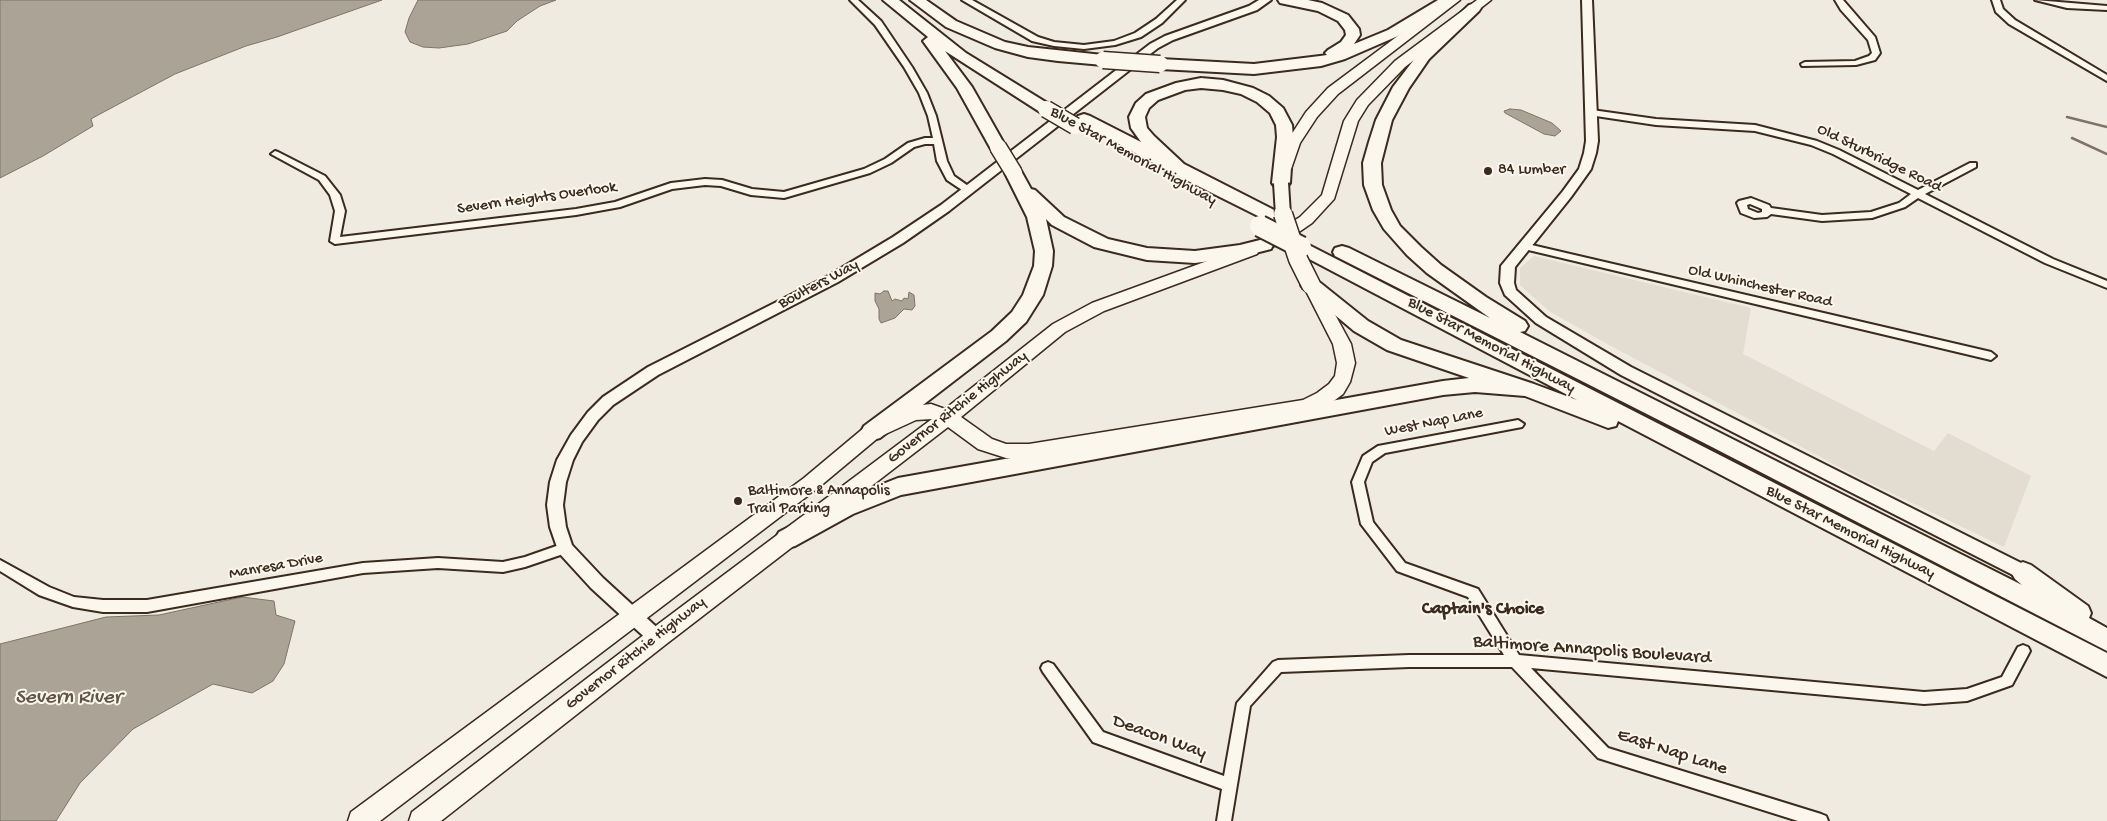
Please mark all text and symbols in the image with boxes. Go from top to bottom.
street label: Blue Star Memorial Highway [1046,103,1220,211]
street label: Old Sturbridge Road [1813,120,1945,198]
place label: 84 Lumber [1498,161,1565,181]
marker: 84 Lumber [1482,165,1494,177]
street label: Severn Heights Overlook [456,178,618,220]
street label: Boulters Way [776,256,862,314]
street label: Old Whinchester Road [1686,261,1834,313]
street label: Blue Star Memorial Highway [1404,294,1578,398]
street label: Governor Ritchie Highway [884,347,1032,469]
street label: West Nap Lane [1383,404,1485,442]
place label: Baltimore & Annapolis Trail Parking [748,482,890,520]
street label: Blue Star Memorial Highway [1762,482,1938,584]
marker: Baltimore & Annapolis Trail Parking [732,495,744,507]
street label: Manresa Drive [228,549,324,585]
street label: Governor Ritchie Highway [562,593,710,715]
district label: Captain's Choice [1422,599,1544,621]
street label: Baltimore Annapolis Boulevard [1472,631,1712,671]
water label: Severn River [15,686,121,712]
street label: Deacon Way [1109,710,1209,766]
street label: East Nap Lane [1614,724,1730,782]

